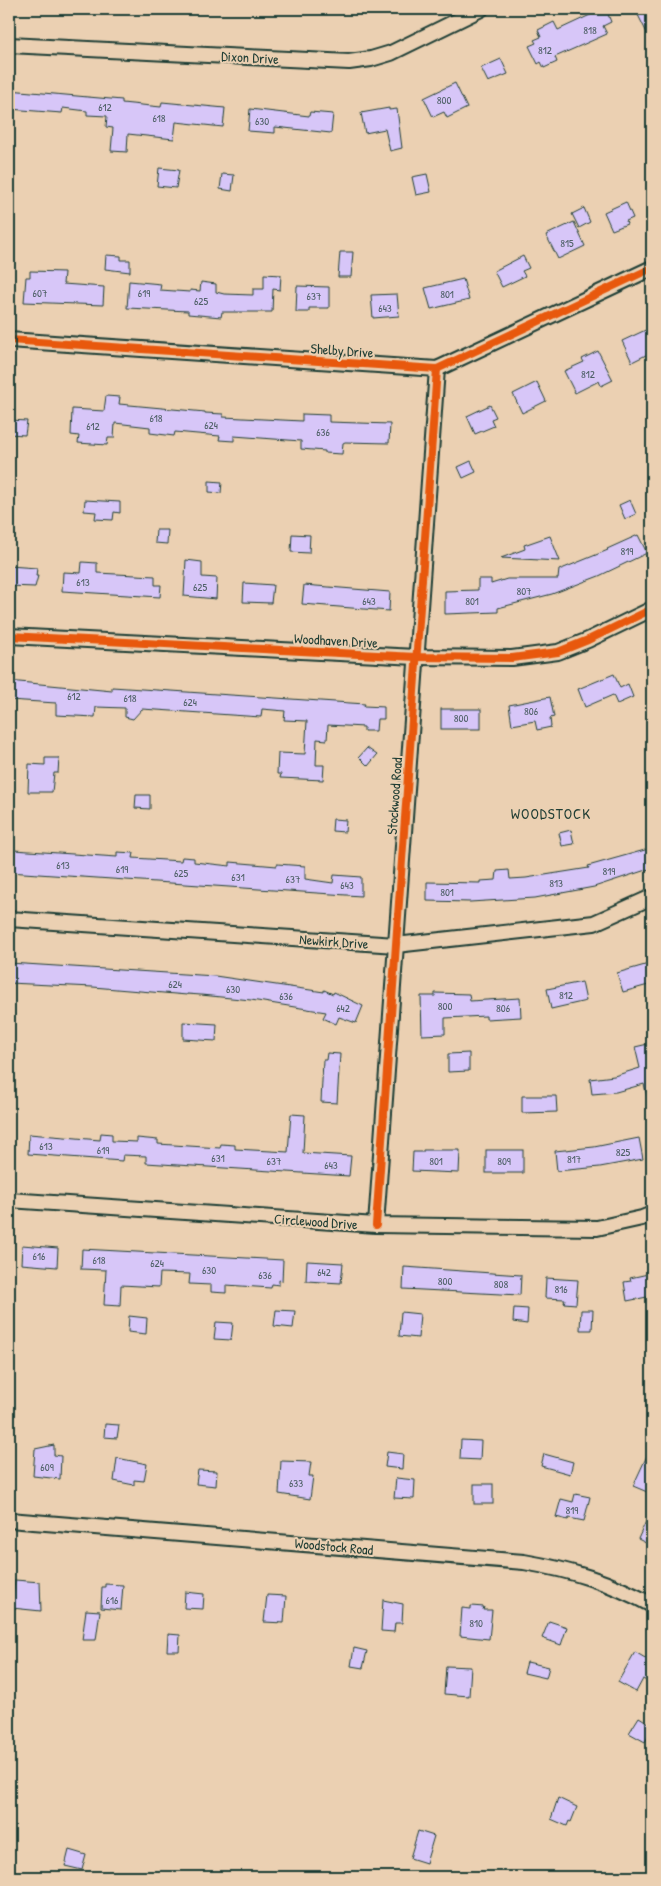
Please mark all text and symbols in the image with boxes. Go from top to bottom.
house number: 818 [583,23,597,37]
house number: 812 [538,43,552,57]
street label: Dixon Drive [221,46,280,68]
house number: 800 [437,93,451,107]
house number: 612 [98,100,112,114]
house number: 618 [152,111,166,125]
house number: 630 [255,114,269,128]
house number: 815 [560,236,574,250]
house number: 607 [33,286,47,300]
house number: 619 [138,286,150,300]
house number: 801 [440,287,454,301]
house number: 637 [307,289,321,303]
house number: 625 [194,294,208,308]
house number: 643 [378,301,392,315]
street label: Shelby Drive [310,338,374,363]
house number: 812 [581,367,595,381]
house number: 618 [149,411,163,425]
house number: 624 [204,418,218,432]
house number: 612 [86,419,100,433]
house number: 636 [316,425,330,439]
house number: 819 [621,544,633,558]
house number: 613 [76,575,90,589]
house number: 625 [193,580,207,594]
house number: 807 [516,584,532,598]
house number: 643 [362,594,376,608]
house number: 801 [465,594,479,608]
street label: Woodhaven Drive [294,628,379,652]
house number: 612 [67,689,81,703]
house number: 618 [123,691,137,705]
house number: 624 [183,695,197,709]
house number: 806 [524,704,539,718]
house number: 800 [454,711,468,725]
street label: Stockwood Road [382,756,406,835]
district label: WOODSTOCK [511,803,591,824]
house number: 613 [56,858,70,872]
house number: 619 [116,862,128,876]
house number: 819 [603,864,615,878]
house number: 625 [174,866,188,880]
house number: 631 [231,870,245,884]
house number: 637 [286,872,300,886]
house number: 813 [549,876,563,890]
house number: 643 [340,878,354,892]
house number: 801 [440,885,454,899]
street label: Newkirk Drive [299,929,370,953]
house number: 624 [168,977,182,991]
house number: 630 [226,982,240,996]
house number: 812 [559,988,573,1002]
house number: 636 [279,989,293,1003]
house number: 800 [438,999,452,1013]
house number: 642 [336,1001,350,1015]
house number: 806 [496,1001,511,1015]
house number: 613 [39,1139,53,1153]
house number: 619 [97,1143,109,1157]
house number: 825 [616,1145,631,1159]
house number: 631 [211,1151,225,1165]
house number: 817 [567,1152,581,1166]
house number: 637 [267,1154,281,1168]
house number: 801 [429,1154,443,1168]
house number: 809 [497,1154,511,1168]
house number: 643 [324,1158,338,1172]
street label: Circlewood Drive [274,1209,359,1233]
house number: 616 [33,1249,46,1263]
house number: 618 [92,1253,106,1267]
house number: 624 [150,1256,164,1270]
house number: 630 [202,1263,216,1277]
house number: 642 [317,1265,331,1279]
house number: 636 [258,1268,272,1282]
house number: 800 [438,1274,452,1288]
house number: 808 [494,1277,508,1291]
house number: 816 [554,1282,568,1296]
house number: 609 [40,1460,54,1474]
house number: 633 [289,1476,303,1490]
house number: 819 [566,1503,578,1517]
street label: Woodstock Road [294,1533,375,1559]
house number: 616 [106,1593,119,1607]
house number: 810 [469,1616,483,1630]

